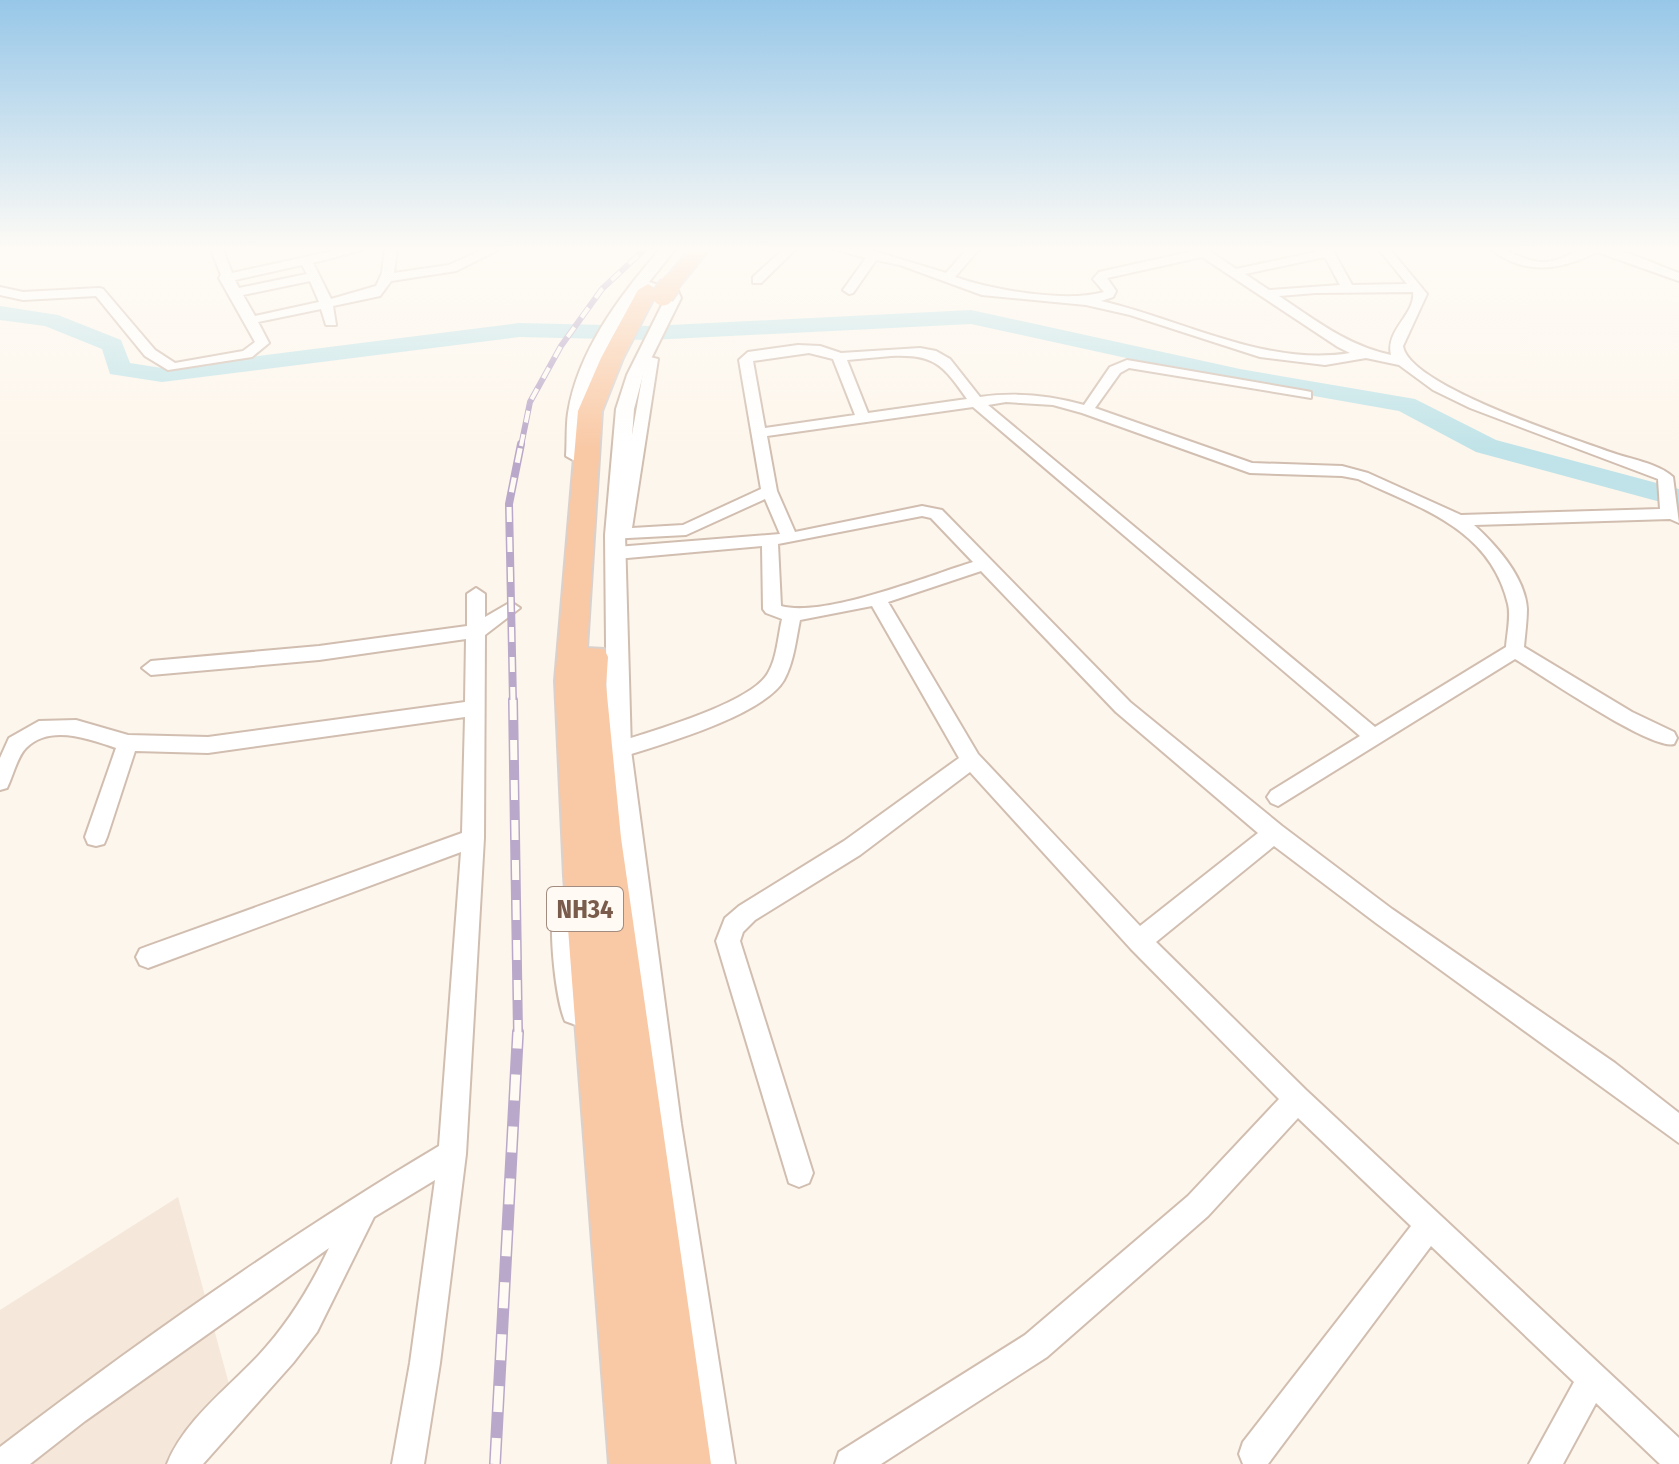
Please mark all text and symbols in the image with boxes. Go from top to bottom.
road number: NH34 [547,887,623,931]

